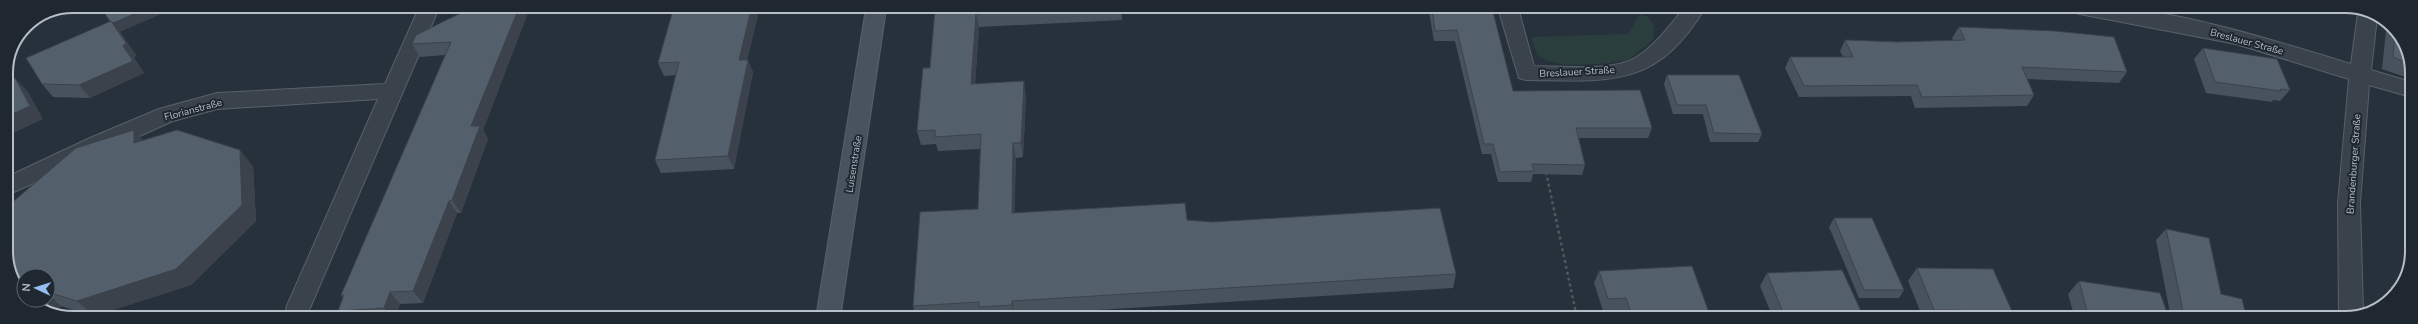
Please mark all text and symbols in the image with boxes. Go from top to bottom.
street label: Breslauer Straße [2208,25,2285,59]
street label: Breslauer Straße [1539,63,1615,81]
street label: Florianstraße [163,96,224,124]
street label: Brandenburger Straße [2344,114,2364,215]
street label: Luisenstraße [843,135,865,194]
north arrow [16,268,56,308]
text: N [19,283,34,292]

